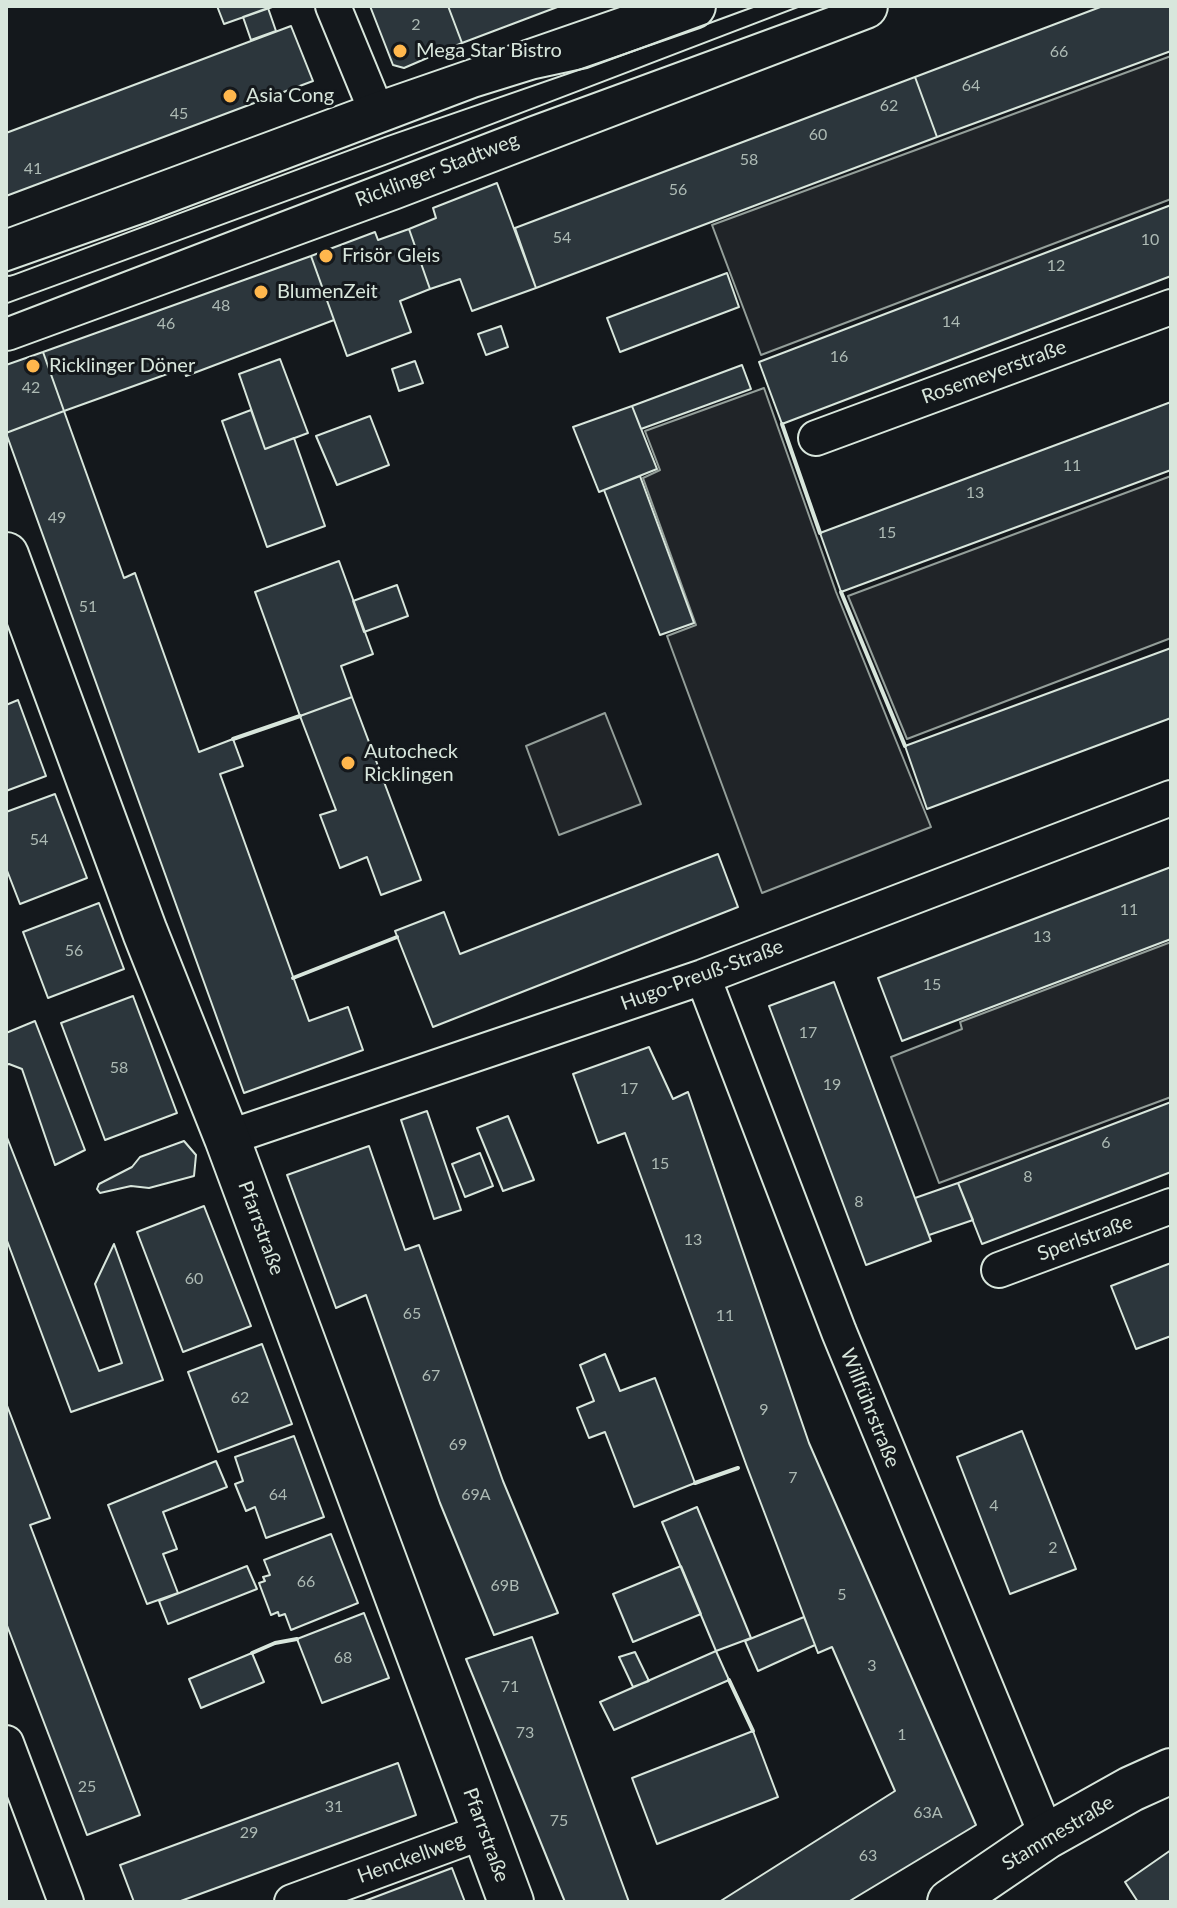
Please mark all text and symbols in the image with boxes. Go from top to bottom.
house number: 2 [411,15,421,35]
place label: Mega Star Bistro [416,39,562,63]
marker: Mega Star Bistro [391,42,409,60]
house number: 66 [1050,42,1068,62]
house number: 64 [962,76,980,96]
place label: Asia Cong [246,84,334,108]
marker: Asia Cong [221,87,239,105]
house number: 62 [880,96,898,116]
house number: 45 [170,104,188,124]
house number: 60 [809,125,827,145]
street label: Ricklinger Stadtweg [352,128,522,212]
house number: 58 [740,150,758,170]
house number: 41 [24,159,42,179]
house number: 56 [669,180,687,200]
house number: 54 [553,228,571,248]
house number: 10 [1141,230,1159,250]
place label: Frisör Gleis [342,244,440,268]
marker: Frisör Gleis [317,247,335,265]
house number: 12 [1047,256,1065,276]
place label: BlumenZeit [277,280,378,304]
marker: BlumenZeit [252,283,270,301]
house number: 48 [212,296,230,316]
house number: 14 [942,312,960,332]
house number: 46 [157,314,175,334]
street label: Rosemeyerstraße [918,335,1070,409]
house number: 16 [830,347,848,367]
place label: Ricklinger Döner [49,354,195,378]
marker: Ricklinger Döner [24,357,42,375]
house number: 42 [22,378,40,398]
house number: 11 [1063,456,1081,476]
house number: 13 [966,483,984,503]
house number: 49 [48,508,66,528]
house number: 15 [878,523,896,543]
house number: 51 [79,597,97,617]
place label: Autocheck Ricklingen [364,740,458,787]
marker: Autocheck Ricklingen [339,754,357,772]
house number: 54 [30,830,48,850]
house number: 11 [1120,900,1138,920]
house number: 13 [1033,927,1051,947]
street label: Hugo-Preuß-Straße [617,934,787,1016]
house number: 56 [65,941,83,961]
house number: 15 [923,975,941,995]
house number: 17 [799,1023,817,1043]
house number: 58 [110,1058,128,1078]
house number: 19 [823,1075,841,1095]
house number: 17 [620,1079,638,1099]
house number: 6 [1101,1133,1111,1153]
house number: 15 [651,1154,669,1174]
house number: 8 [1023,1167,1033,1187]
street label: Pfarrstraße [233,1178,289,1278]
house number: 8 [854,1192,864,1212]
street label: Sperlstraße [1034,1210,1136,1266]
house number: 13 [684,1230,702,1250]
house number: 60 [185,1269,203,1289]
house number: 65 [403,1304,421,1324]
house number: 11 [716,1306,734,1326]
street label: Willführstraße [835,1345,905,1471]
house number: 67 [422,1366,440,1386]
house number: 62 [231,1388,249,1408]
house number: 9 [759,1400,769,1420]
house number: 69 [449,1435,467,1455]
house number: 7 [788,1468,798,1488]
house number: 64 [269,1485,287,1505]
house number: 69A [461,1485,491,1505]
house number: 4 [989,1496,999,1516]
house number: 2 [1048,1538,1058,1558]
house number: 66 [297,1572,315,1592]
house number: 69B [491,1576,519,1596]
house number: 5 [837,1585,847,1605]
house number: 68 [334,1648,352,1668]
house number: 3 [867,1656,877,1676]
house number: 71 [501,1677,519,1697]
house number: 73 [516,1723,534,1743]
house number: 1 [897,1725,907,1745]
house number: 25 [78,1777,96,1797]
street label: Pfarrstraße [458,1785,514,1885]
street label: Stammestraße [998,1790,1118,1876]
house number: 31 [325,1797,343,1817]
house number: 63A [913,1803,943,1823]
house number: 75 [550,1811,568,1831]
house number: 29 [240,1823,258,1843]
street label: Henckellweg [354,1828,468,1888]
house number: 63 [859,1846,877,1866]

